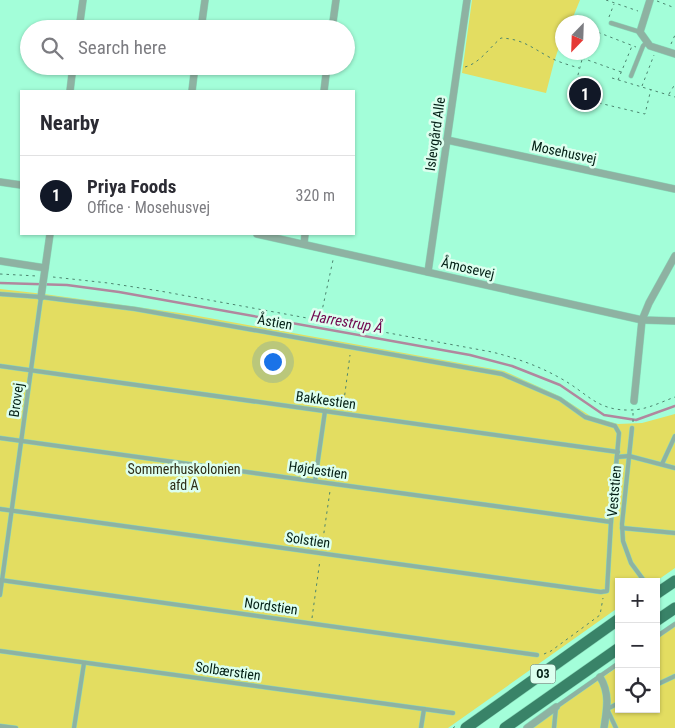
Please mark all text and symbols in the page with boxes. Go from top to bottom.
north arrow [555,15,600,60]
search box [20,20,355,75]
icon: search [38,34,66,62]
text: Search here [78,36,166,59]
pin: 1 [569,75,601,113]
street label: Islevgård Alle [422,96,448,172]
text: Nearby [40,111,99,135]
street label: Mosehusvej [530,137,598,167]
text: Priya Foods [87,175,176,198]
text: 1 [52,186,60,205]
text: 320 m [296,186,335,205]
text: Office · Mosehusvej [87,198,210,217]
street label: Åmosevej [440,253,496,282]
water label: Harrestrup Å [310,307,384,337]
street label: Åstien [256,310,294,333]
your location [260,349,286,375]
street label: Brovej [6,382,26,418]
street label: Bakkestien [295,388,357,412]
street label: Højdestien [287,458,349,482]
park label: Sommerhuskolonien afd A [127,461,241,493]
street label: Veststien [604,465,624,517]
street label: Solstien [285,529,331,551]
map controls [615,578,660,713]
button: + [615,578,660,623]
street label: Nordstien [243,594,299,618]
button: − [615,623,660,668]
street label: Solbærstien [194,658,262,684]
road number: O3 [530,664,556,684]
button: locate [615,668,660,713]

